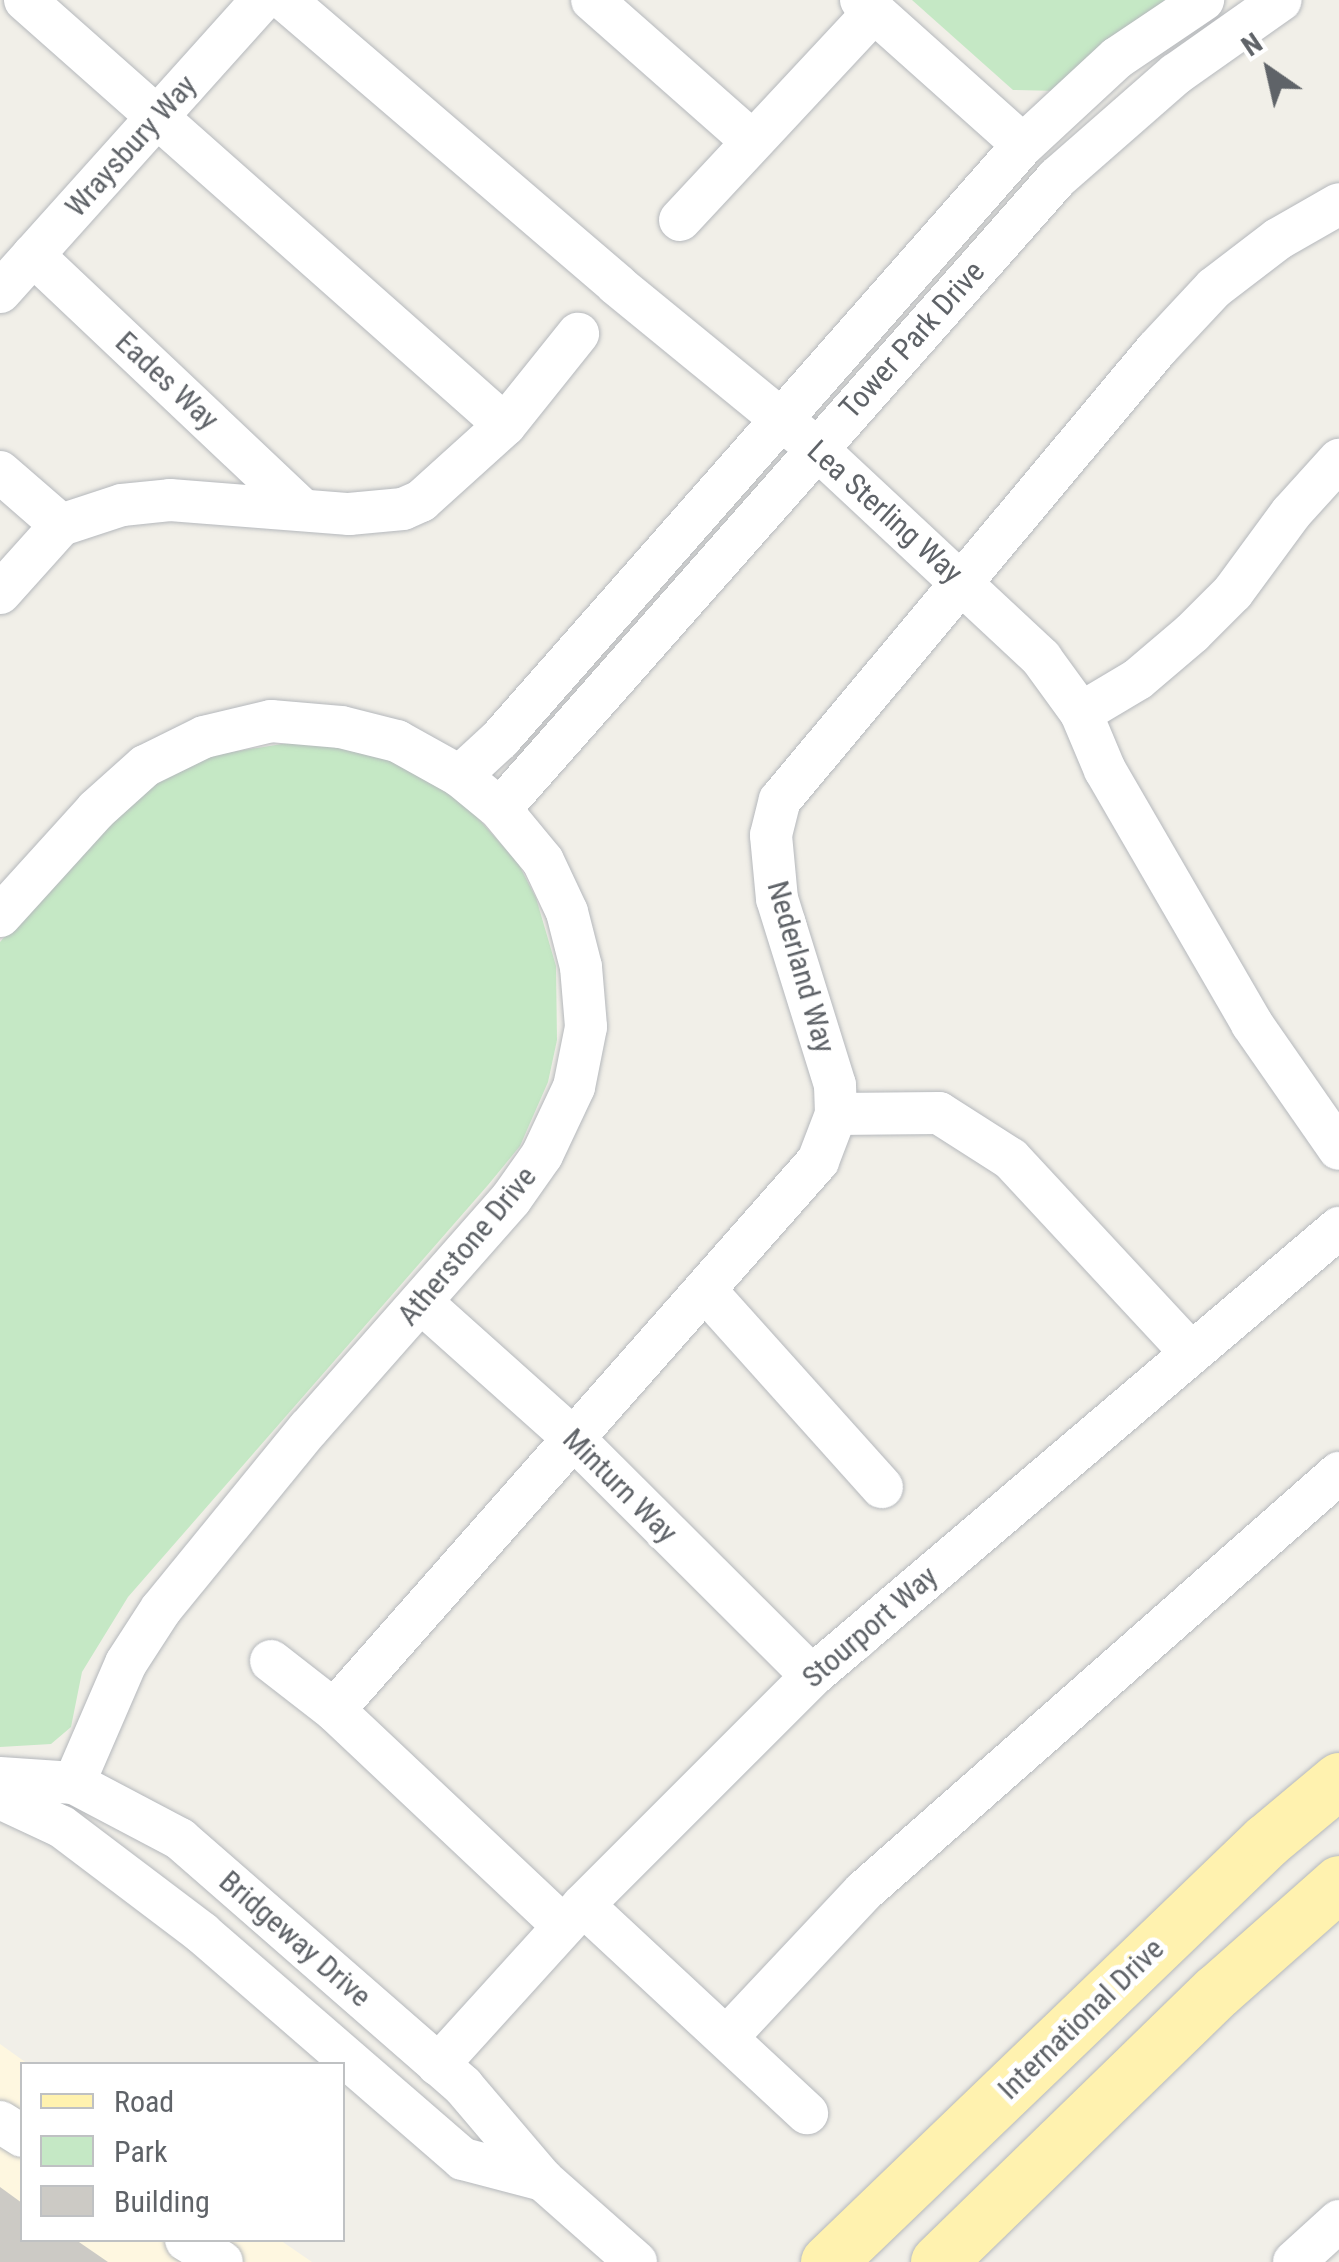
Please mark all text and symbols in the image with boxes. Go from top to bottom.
north arrow [1219,20,1319,120]
text: N [1236,26,1268,63]
street label: Wraysbury Way [58,68,204,224]
street label: Tower Park Drive [832,254,992,426]
street label: Eades Way [108,324,226,438]
street label: Lea Sterling Way [800,433,970,591]
street label: Nederland Way [759,877,843,1057]
street label: Atherstone Drive [390,1159,544,1333]
street label: Minturn Way [555,1421,685,1551]
street label: Stourport Way [795,1559,945,1695]
street label: Bridgeway Drive [212,1863,378,2015]
street label: International Drive [991,1931,1171,2107]
legend [20,2062,345,2242]
text: Road [114,2084,174,2119]
text: Park [114,2134,168,2169]
text: Building [114,2184,210,2219]

